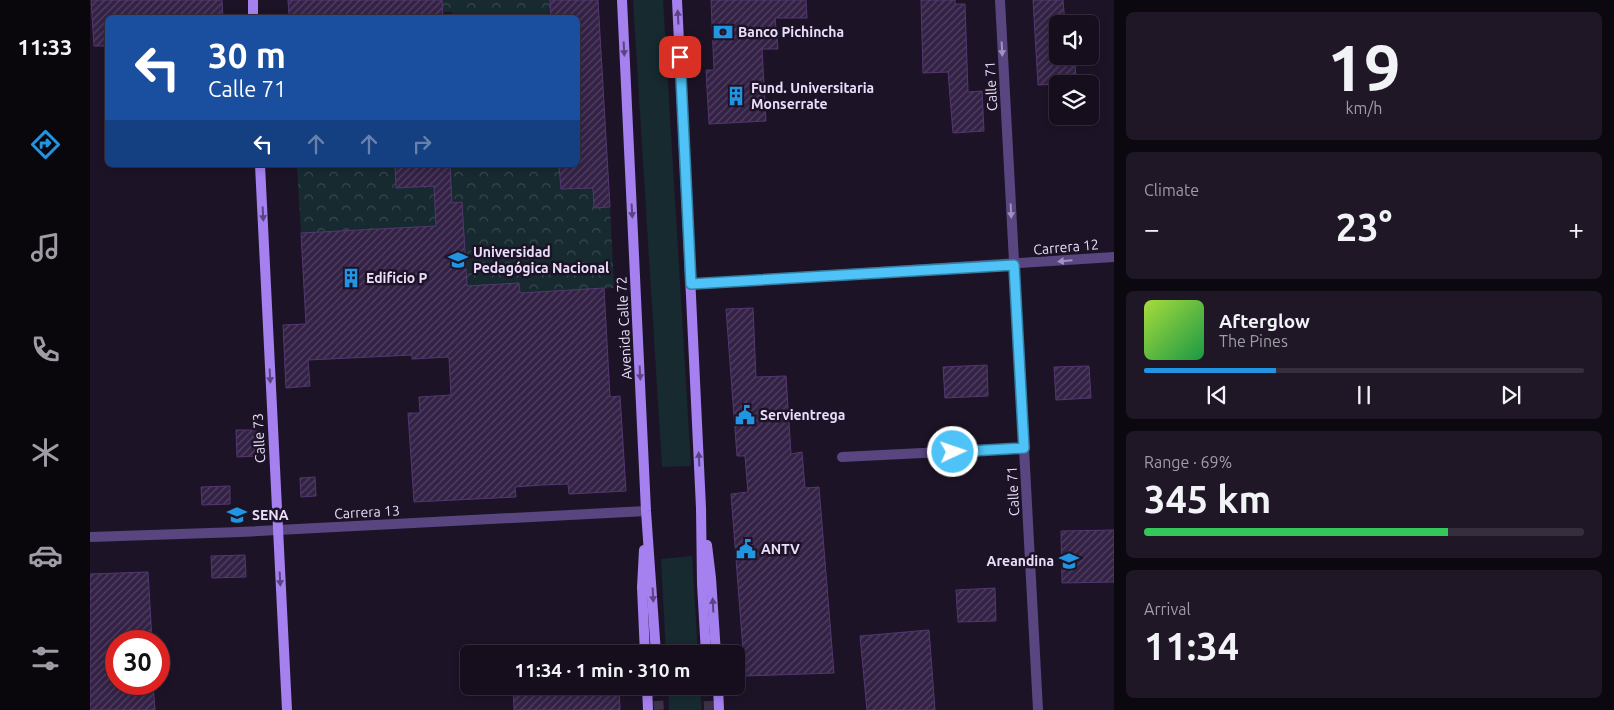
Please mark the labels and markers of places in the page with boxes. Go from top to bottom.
bank icon: Banco Pichincha [712,21,734,43]
place label: Banco Pichincha [738,24,844,40]
pin [659,36,701,78]
place label: Fund. Universitaria Monserrate [751,80,874,112]
building icon: Fund. Universitaria Monserrate [725,85,747,107]
place label: Universidad Pedagógica Nacional [473,244,609,276]
school or university icon: Universidad Pedagógica Nacional [447,249,469,271]
building icon: Edificio P [340,267,362,289]
place label: Edificio P [366,270,428,286]
public building icon: Servientrega [734,404,756,426]
place label: Servientrega [760,407,845,423]
school or university icon: SENA [226,504,248,526]
place label: SENA [252,507,289,523]
public building icon: ANTV [735,538,757,560]
place label: ANTV [761,541,800,557]
school or university icon: Areandina [1058,550,1080,572]
place label: Areandina [987,553,1054,569]

